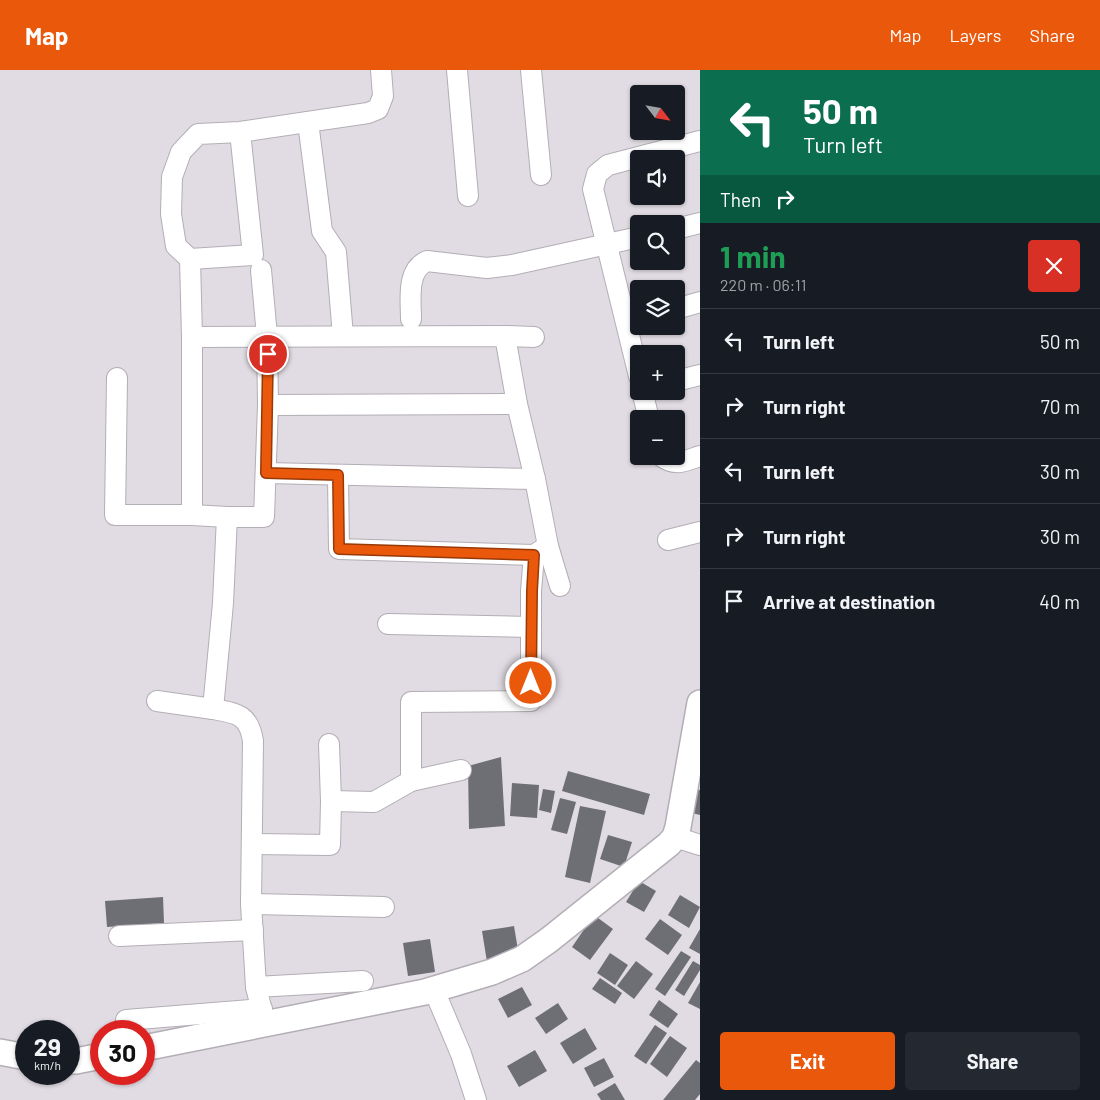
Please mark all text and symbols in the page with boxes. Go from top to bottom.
text: Map [25,21,68,50]
text: Map [889,24,921,46]
text: Layers [949,24,1002,46]
text: Share [1030,24,1075,46]
north arrow [630,85,685,140]
map controls [630,85,685,465]
text: 50 m [803,89,878,131]
icon: left [720,90,785,155]
text: Turn left [803,131,883,157]
button: sound [630,150,685,205]
icon: right [771,185,799,213]
text: Then [720,188,761,211]
button: search [630,215,685,270]
text: 1 min [720,238,786,274]
button: close [1028,240,1080,292]
text: 220 m · 06:11 [720,275,806,294]
button: layers [630,280,685,335]
icon: left [720,327,748,355]
text: Turn left [763,330,834,353]
text: 50 m [1040,330,1080,353]
pin [247,333,289,375]
icon: arrive [254,340,282,368]
button: + [630,345,685,400]
icon: right [720,392,748,420]
text: Turn right [763,395,845,418]
text: 70 m [1041,395,1080,418]
button: − [630,410,685,465]
icon: left [720,457,748,485]
text: Turn left [763,460,834,483]
text: 30 m [1040,460,1080,483]
icon: right [720,522,748,550]
text: Turn right [763,525,845,548]
text: 30 m [1040,525,1080,548]
icon: arrive [720,587,748,615]
text: Arrive at destination [763,590,935,613]
text: 40 m [1039,590,1080,613]
position arrow [504,656,556,708]
speed limit sign: 30 [90,1020,155,1085]
text: 29 [34,1031,61,1061]
button: Exit [720,1032,895,1090]
button: Share [905,1032,1080,1090]
text: km/h [34,1058,61,1072]

